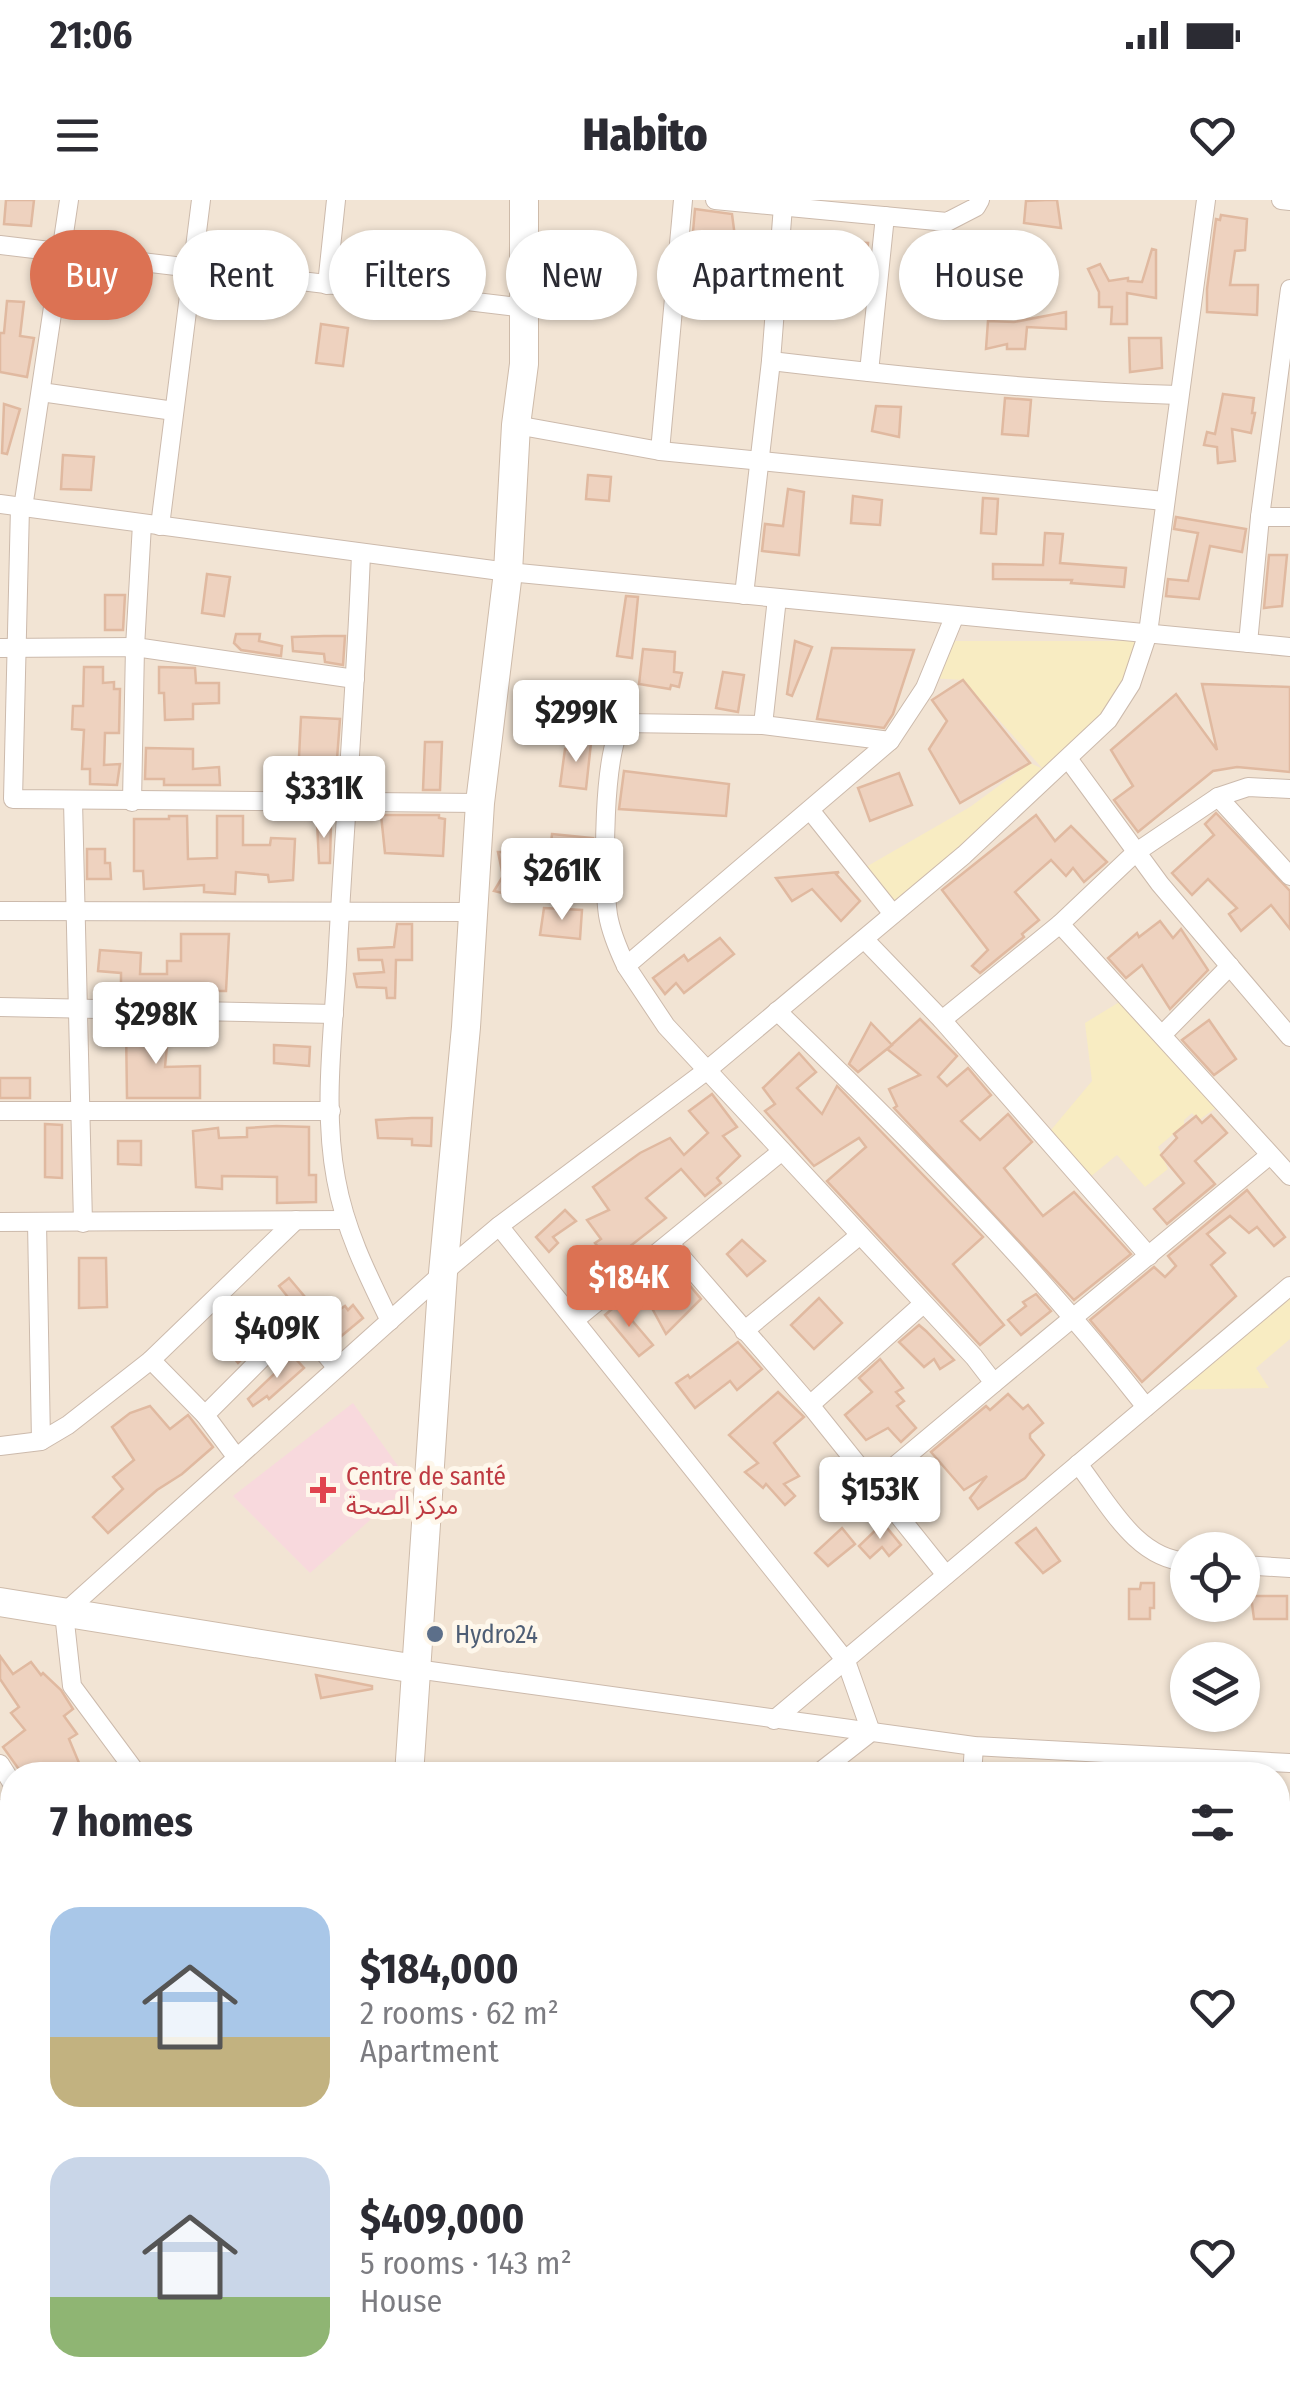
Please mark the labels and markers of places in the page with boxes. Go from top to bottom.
pin: $299K [506,680,646,765]
pin: $331K [254,756,394,841]
pin: $261K [492,838,632,923]
pin: $298K [86,982,226,1067]
pin: $184K [559,1245,699,1330]
pin: $409K [207,1296,347,1381]
pin: $153K [810,1457,950,1542]
place label: Centre de santé مركز الصحة [346,1462,506,1521]
marker: Centre de santé مركز الصحة [310,1477,336,1503]
place label: Hydro24 [455,1620,538,1650]
marker: Hydro24 [424,1623,446,1645]

